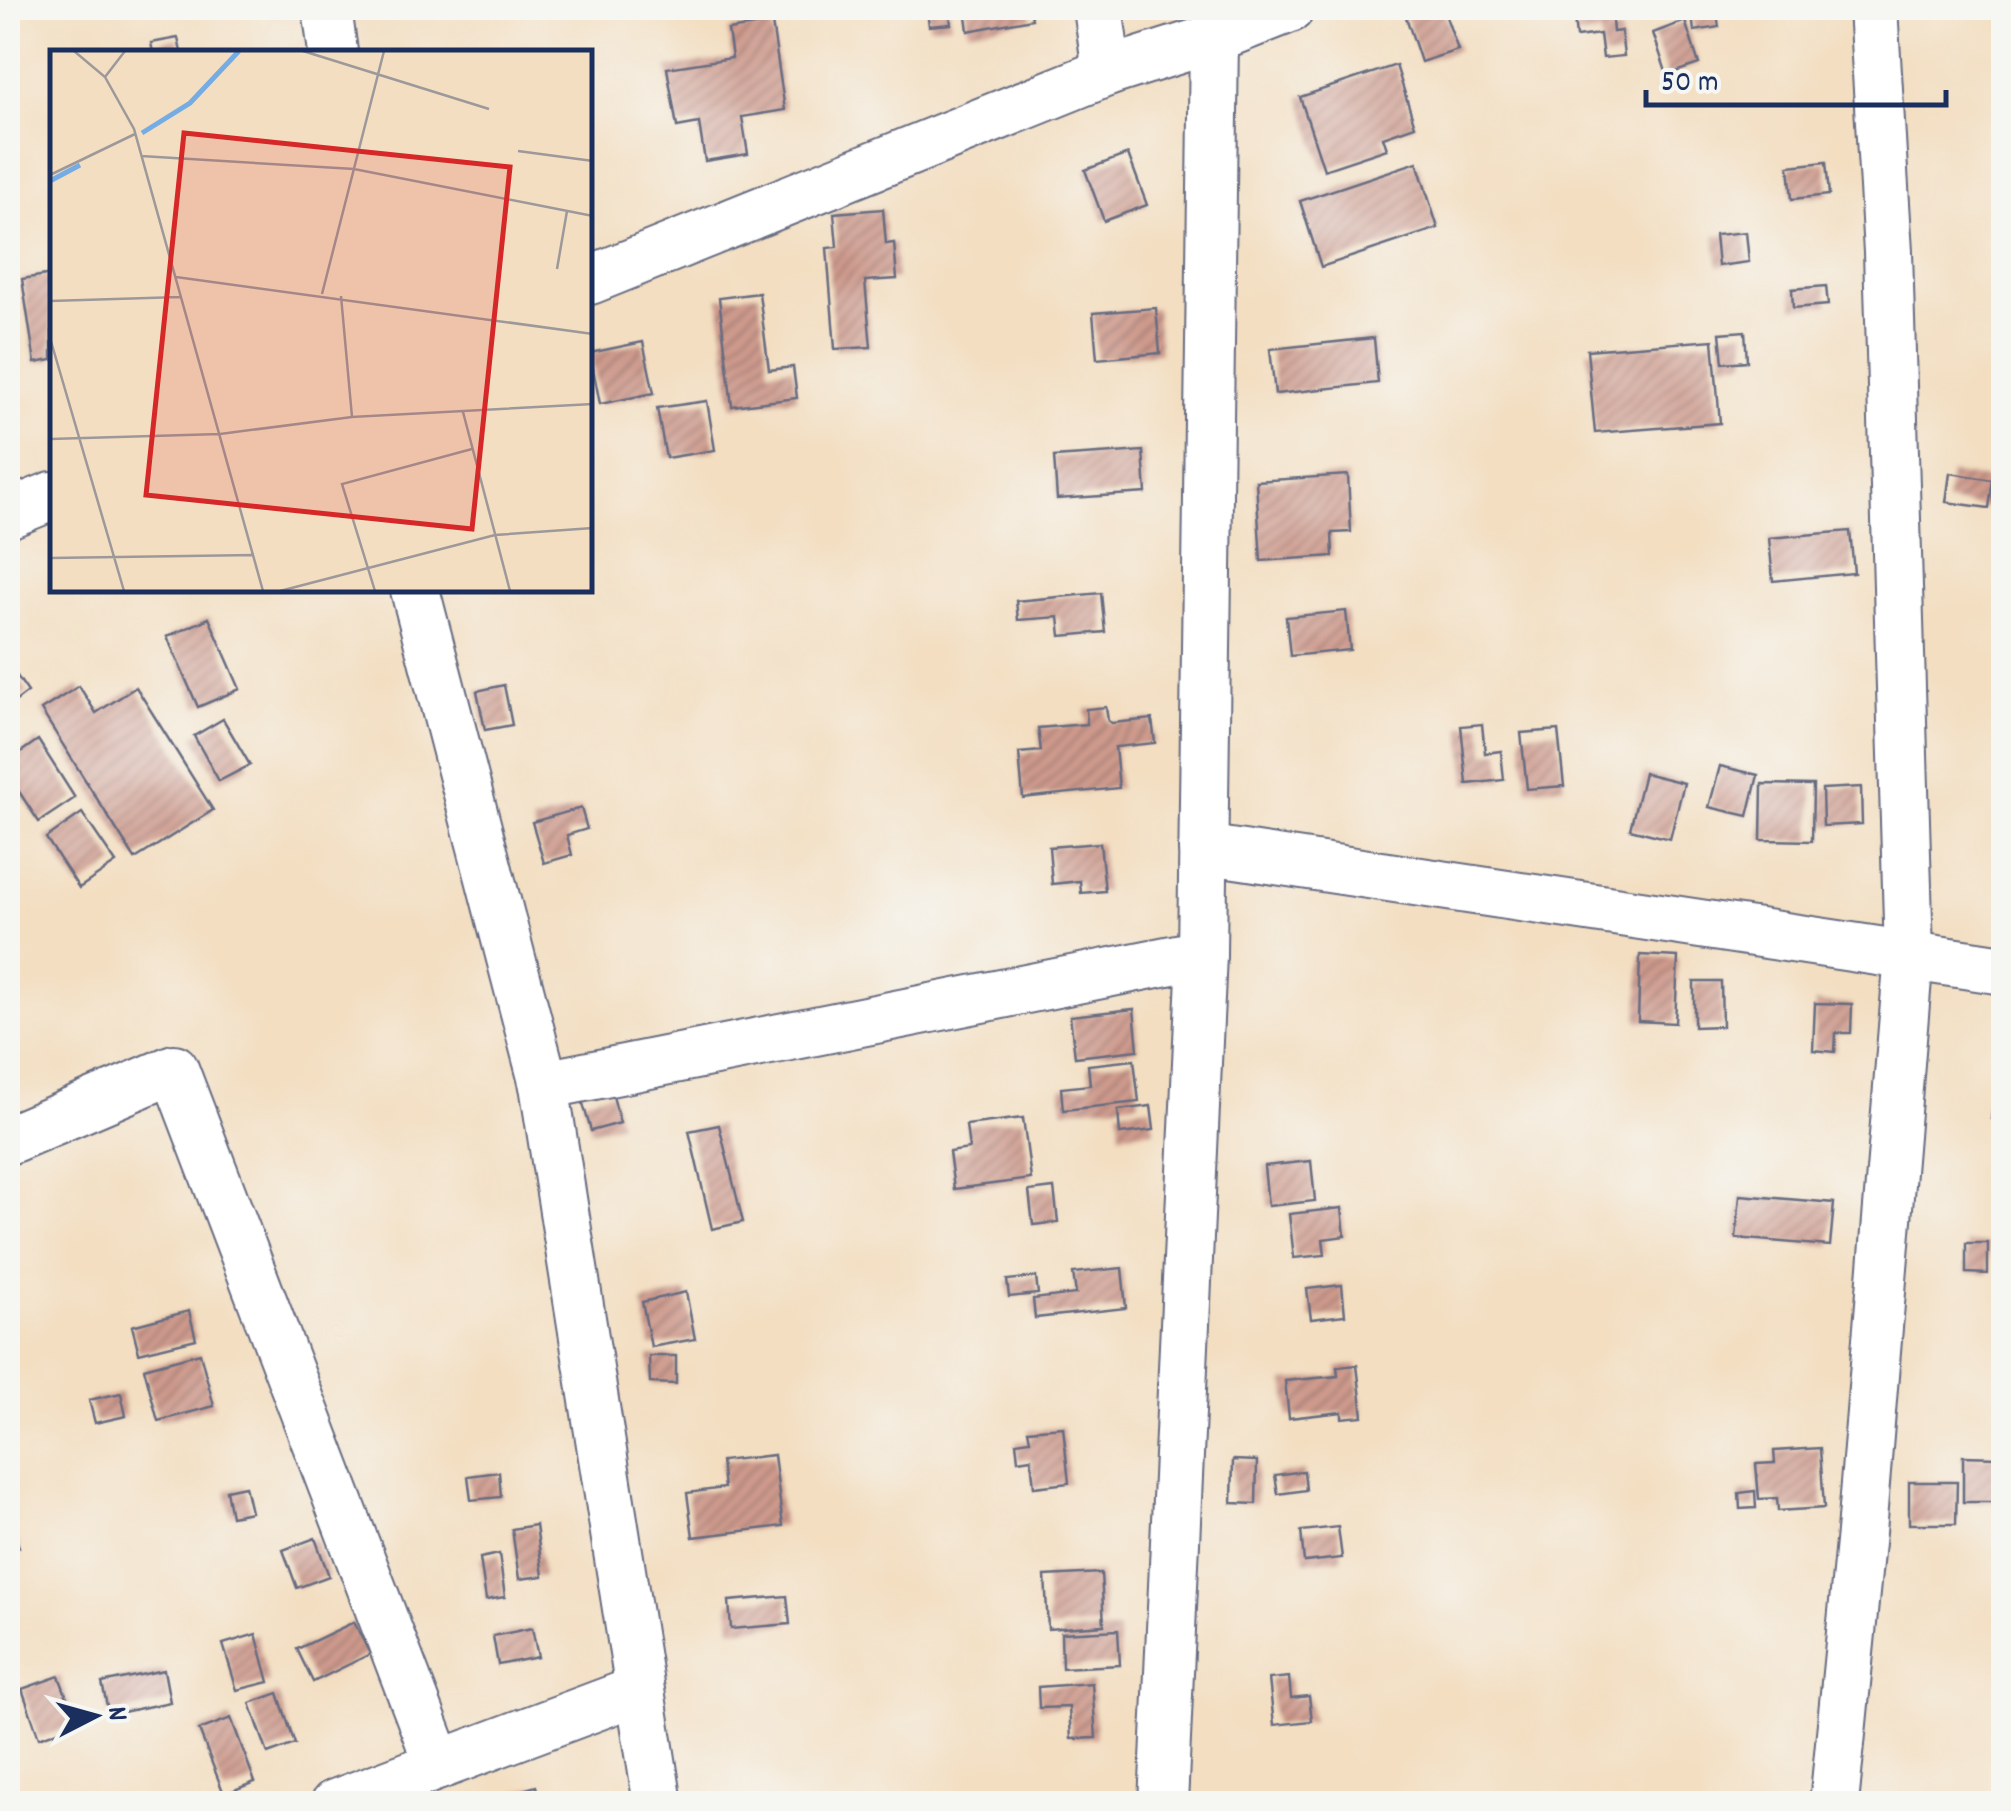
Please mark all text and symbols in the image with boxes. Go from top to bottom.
scale bar [1646,45,1946,107]
inset map [50,50,592,592]
text: 50 m [1661,63,1719,106]
north arrow [45,1666,145,1766]
text: N [94,1705,136,1723]

